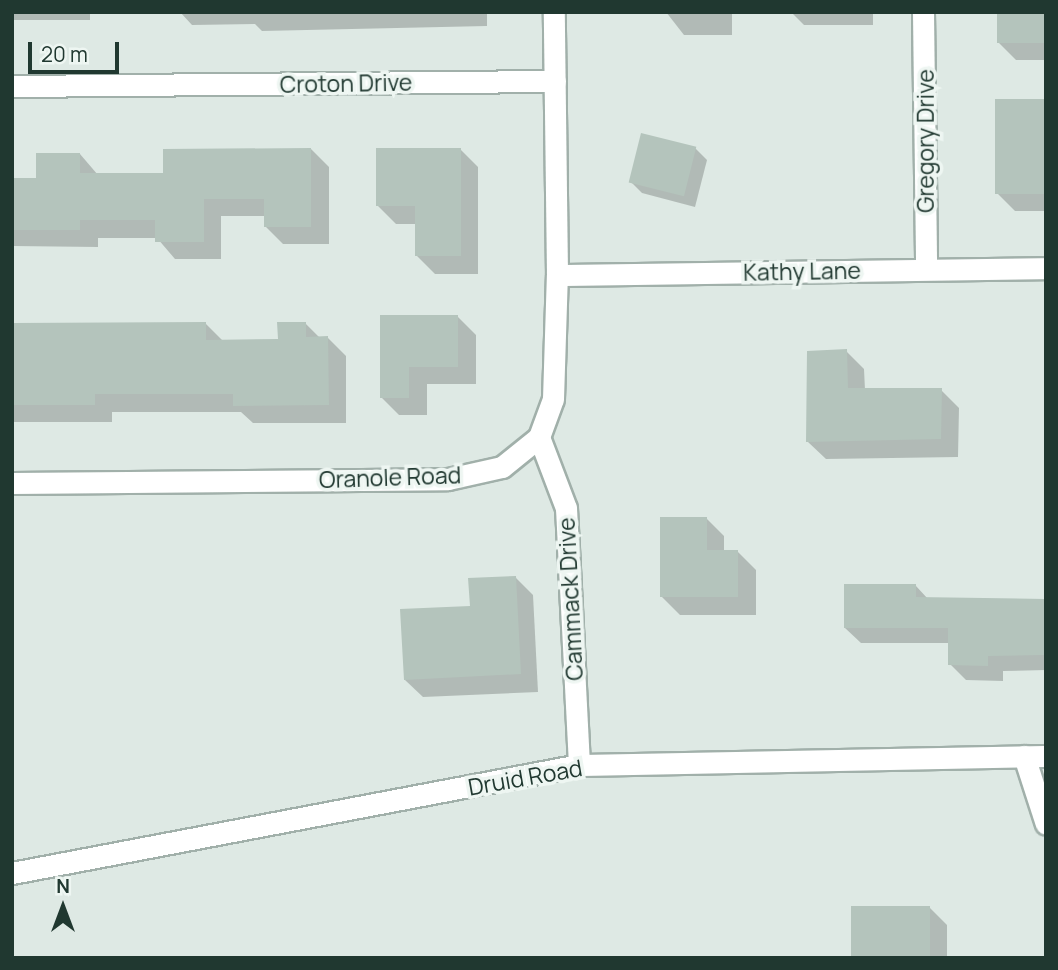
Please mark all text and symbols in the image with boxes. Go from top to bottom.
scale bar [32,28,122,72]
text: 20 m [41,40,88,68]
street label: Croton Drive [280,68,412,98]
street label: Gregory Drive [911,69,939,213]
street label: Kathy Lane [743,256,861,286]
street label: Oranole Road [318,461,462,493]
street label: Cammack Drive [552,517,588,681]
street label: Druid Road [466,753,584,801]
north arrow [28,872,98,942]
text: N [56,873,70,899]

